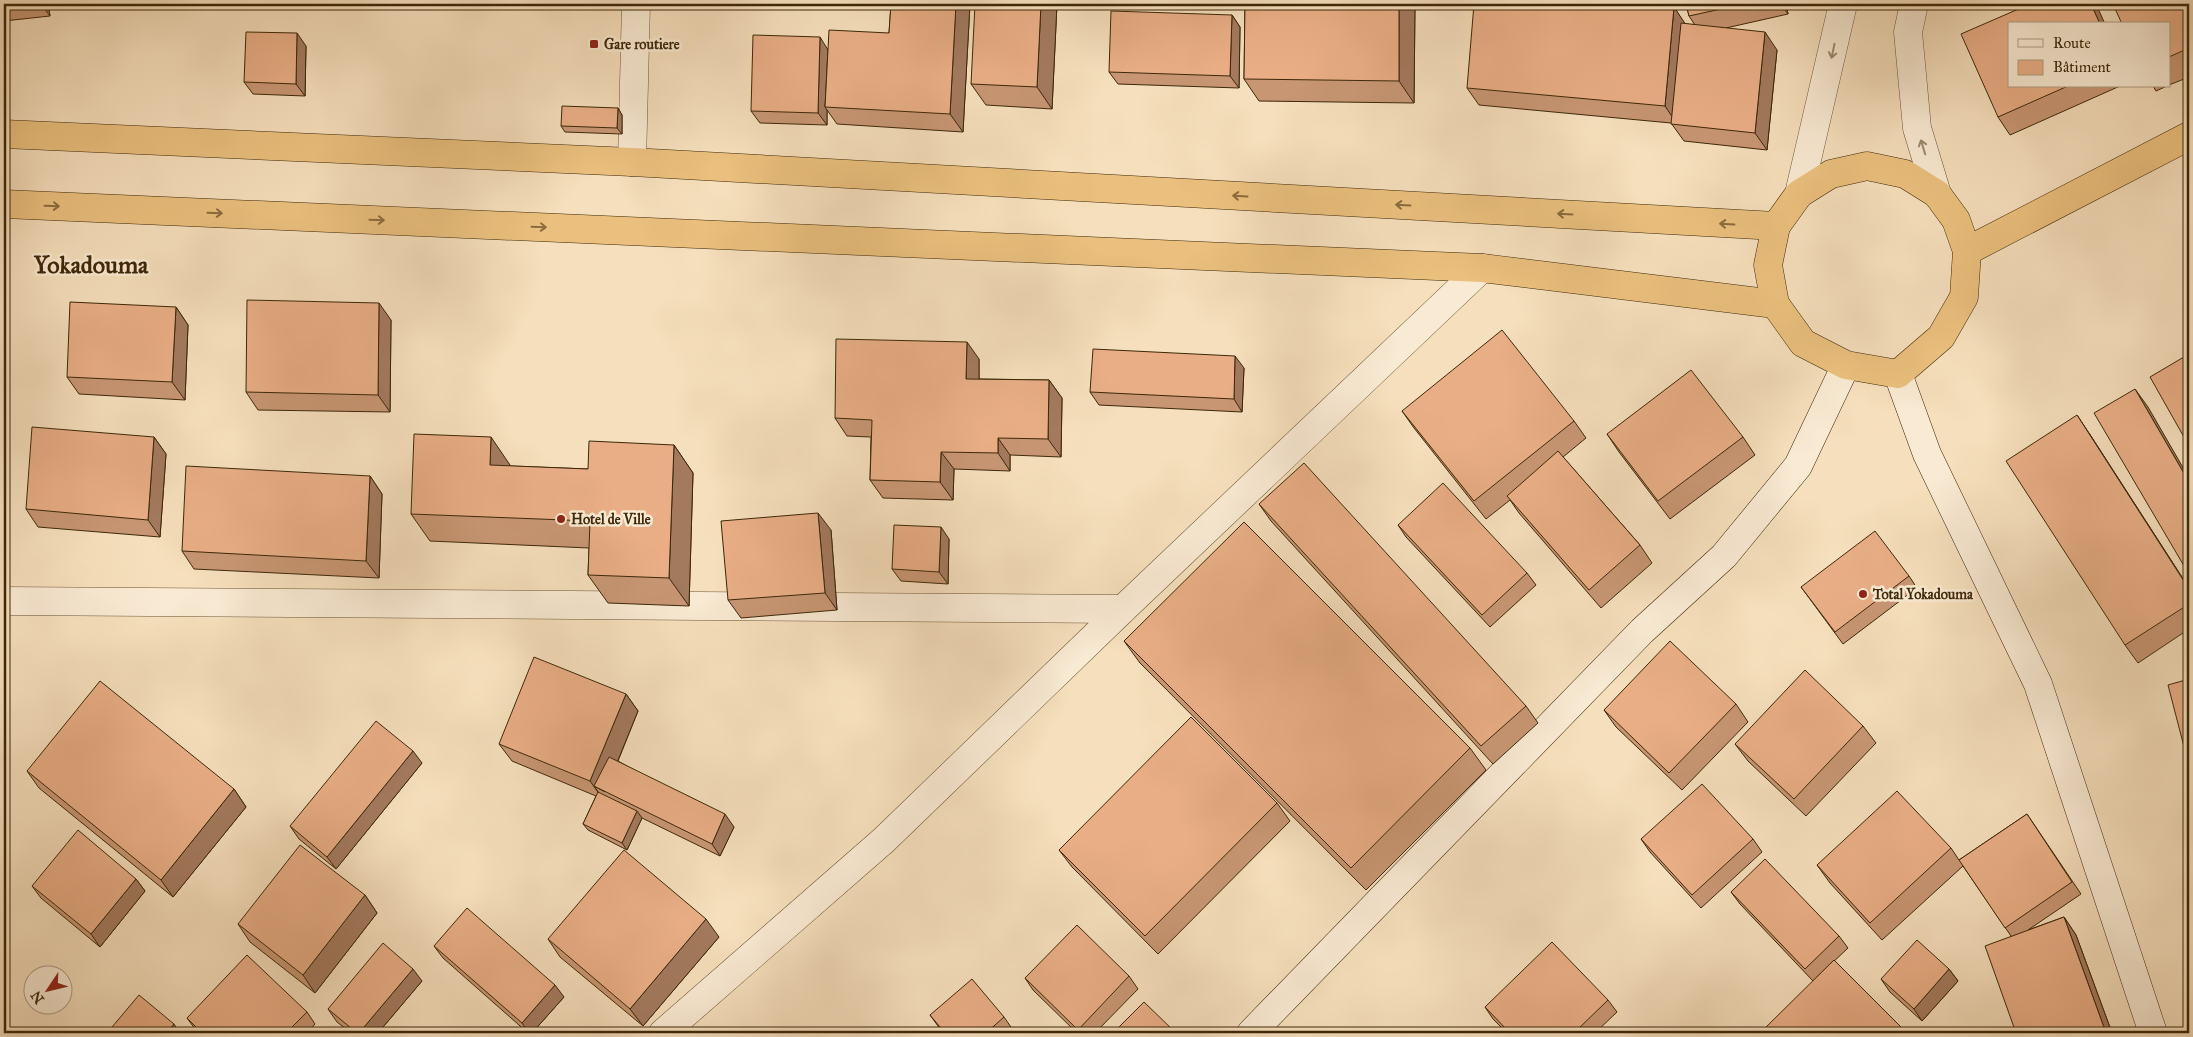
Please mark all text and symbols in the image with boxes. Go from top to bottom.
legend [2008,22,2170,88]
text: Route [2053,34,2091,52]
place label: Gare routiere [604,36,680,53]
marker: Gare routiere [588,38,600,50]
one-way arrow [1828,43,1837,59]
text: Bâtiment [2053,58,2112,76]
one-way arrow [1917,139,1927,155]
one-way arrow [1233,192,1249,201]
one-way arrow [44,201,60,211]
one-way arrow [1395,201,1411,210]
one-way arrow [206,208,223,218]
one-way arrow [1557,210,1573,219]
one-way arrow [369,216,385,225]
one-way arrow [1719,219,1735,228]
one-way arrow [531,223,547,232]
district label: Yokadouma [33,250,149,280]
place label: Hotel de Ville [571,511,651,528]
marker: Hotel de Ville [555,513,567,525]
place label: Total Yokadouma [1872,586,1974,603]
marker: Total Yokadouma [1857,588,1869,600]
north arrow [22,964,72,1014]
text: N [27,987,48,1007]

